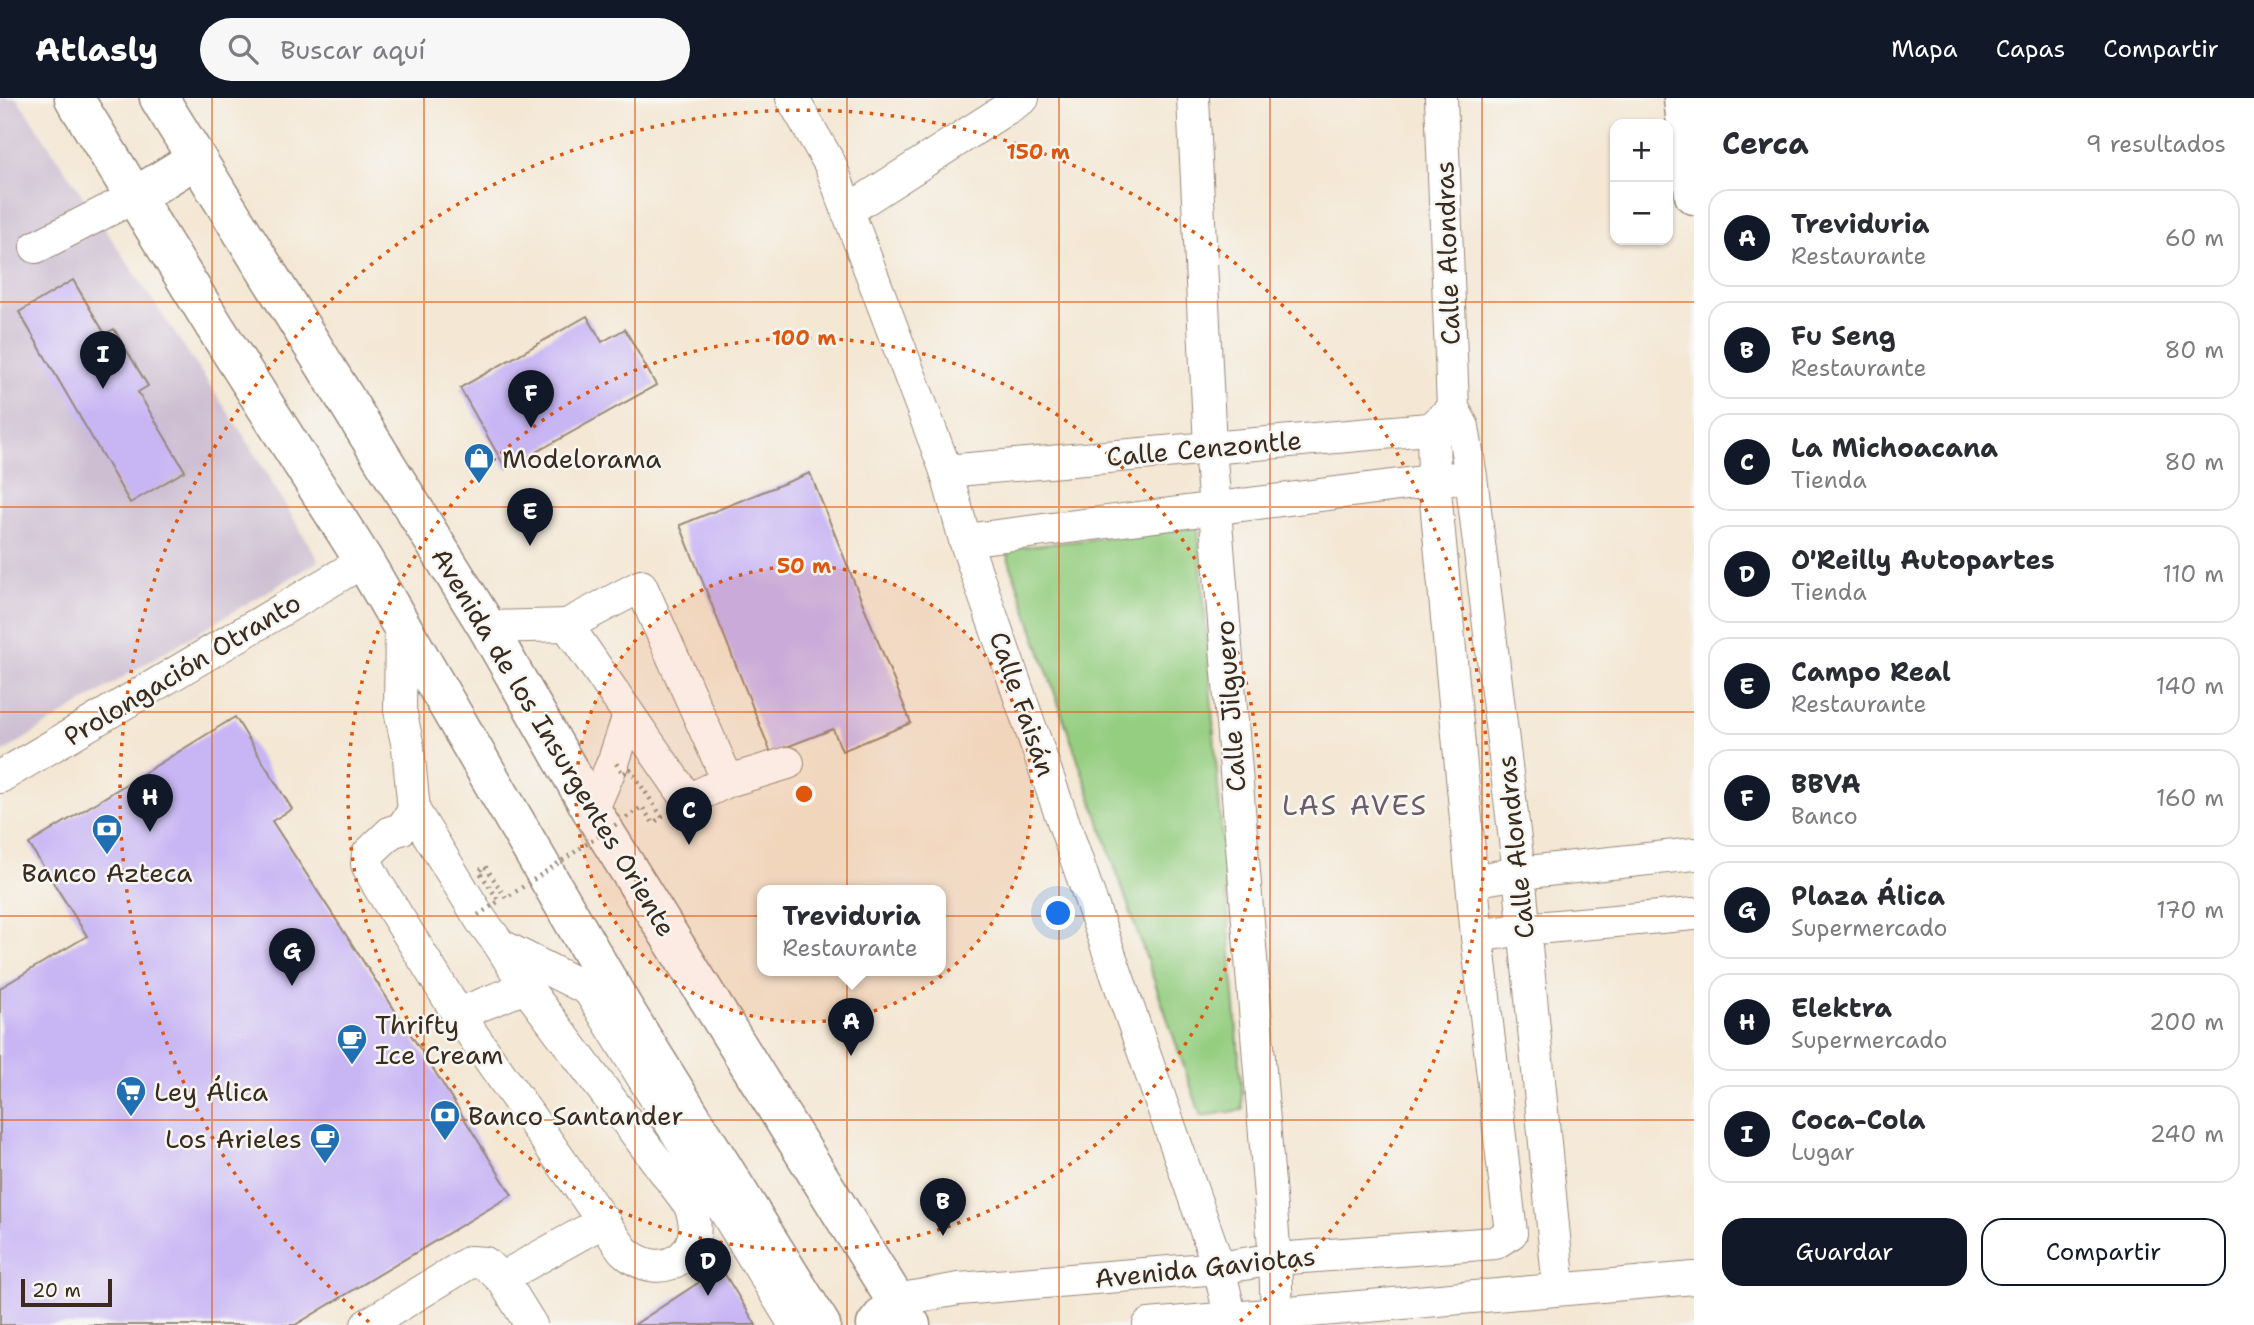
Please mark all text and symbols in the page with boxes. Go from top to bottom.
search box [200,18,690,81]
text: Atlasly [35,27,158,72]
icon: search [224,30,262,68]
text: Buscar aquí [280,32,426,67]
text: Mapa [1891,33,1958,65]
text: Capas [1996,33,2065,65]
text: Compartir [2103,33,2219,65]
map controls [1610,119,1673,245]
button: + [1610,119,1673,182]
text: Cerca [1722,123,1809,164]
text: 9 resultados [2086,129,2226,159]
text: 150 m [1006,138,1070,166]
street label: Calle Alondras [1426,160,1468,346]
button: − [1610,182,1673,245]
text: Treviduria [1791,206,1929,241]
text: A [1738,223,1756,253]
text: 60 m [2165,223,2224,253]
text: Restaurante [1791,241,1926,271]
text: Fu Seng [1791,318,1896,353]
text: 100 m [772,324,836,352]
pin: I [80,331,126,389]
text: B [1740,335,1754,365]
text: 80 m [2165,335,2224,365]
text: Restaurante [1791,353,1926,383]
pin: F [508,370,554,428]
street label: Calle Cenzontle [1105,422,1303,474]
text: La Michoacana [1791,430,1998,465]
shop icon: Modelorama [462,441,496,485]
place label: Modelorama [502,441,661,476]
text: C [1740,447,1754,477]
text: 80 m [2165,447,2224,477]
text: Tienda [1791,465,1867,495]
pin: E [507,488,553,546]
street label: Avenida de los Insurgentes Oriente [424,541,684,943]
text: O'Reilly Autopartes [1791,542,2055,577]
text: 50 m [777,552,831,580]
text: D [1739,559,1755,589]
text: 110 m [2162,559,2224,589]
text: Tienda [1791,577,1867,607]
street label: Prolongación Otranto [57,584,307,754]
street label: Calle Jilguero [1207,619,1253,793]
street label: Calle Faisán [982,627,1064,781]
text: Campo Real [1791,654,1951,689]
text: E [1739,671,1755,701]
text: 140 m [2156,671,2224,701]
text: Restaurante [1791,689,1926,719]
street label: Calle Alondras [1488,754,1542,940]
text: BBVA [1791,766,1861,801]
pin: H [127,774,173,832]
centre of rings [792,782,816,806]
text: F [1740,783,1754,813]
text: 160 m [2156,783,2224,813]
district label: LAS AVES [1282,786,1428,824]
pin: C [666,787,712,845]
text: Banco [1791,801,1858,831]
bank icon: Banco Azteca [90,812,124,856]
place label: Banco Azteca [22,855,192,890]
text: Plaza Álica [1791,878,1945,913]
popup [757,885,946,976]
text: G [1738,895,1756,925]
text: 170 m [2156,895,2224,925]
your location [1041,896,1075,930]
text: Treviduria [782,898,921,933]
text: Supermercado [1791,913,1947,943]
pin: G [269,928,315,986]
text: Restaurante [782,933,918,963]
text: Elektra [1791,990,1892,1025]
pin: A [828,998,874,1056]
place label: Thrifty Ice Cream [375,1007,503,1072]
text: H [1739,1007,1755,1037]
text: 200 m [2149,1007,2224,1037]
cafe icon: Thrifty Ice Cream [335,1022,369,1066]
text: Supermercado [1791,1025,1947,1055]
supermarket icon: Ley Álica [114,1074,148,1118]
place label: Ley Álica [154,1074,268,1109]
bank icon: Banco Santander [428,1098,462,1142]
place label: Banco Santander [468,1098,684,1133]
text: Coca-Cola [1791,1102,1926,1137]
text: I [1741,1119,1753,1149]
text: 240 m [2150,1119,2224,1149]
place label: Los Arieles [165,1121,302,1156]
cafe icon: Los Arieles [308,1121,342,1165]
text: Lugar [1791,1137,1855,1167]
pin: B [920,1178,966,1236]
button: Guardar [1722,1218,1967,1286]
button: Compartir [1981,1218,2226,1286]
pin: D [685,1238,731,1296]
street label: Avenida Gaviotas [1093,1238,1317,1296]
scale bar [21,1276,112,1308]
text: 20 m [32,1278,81,1303]

